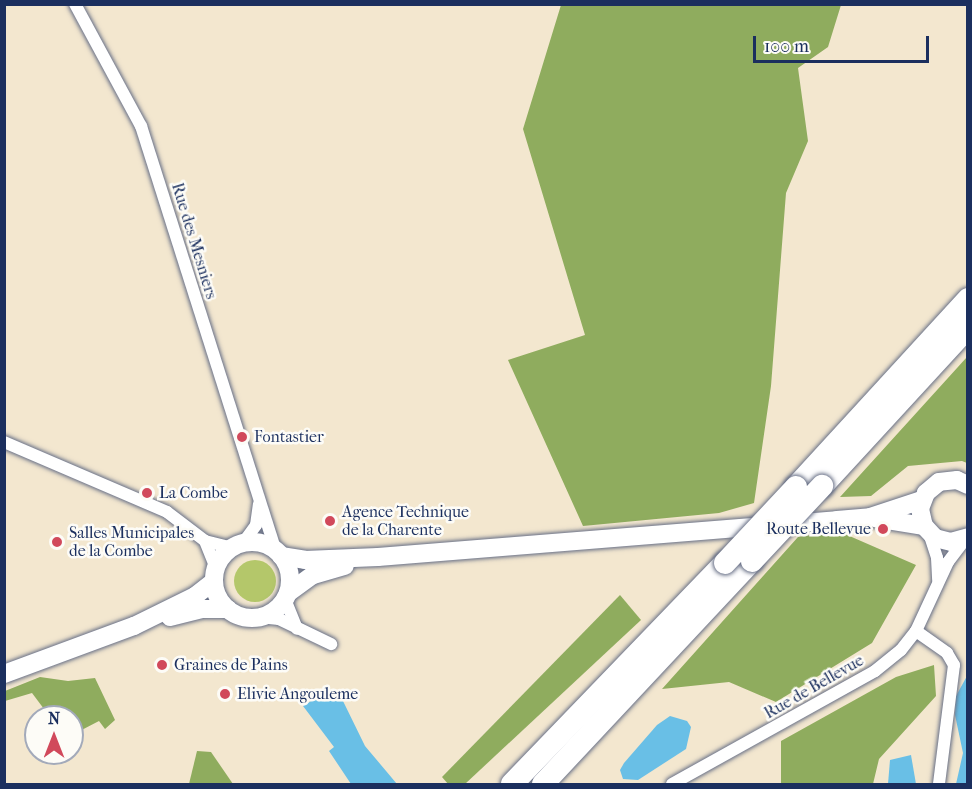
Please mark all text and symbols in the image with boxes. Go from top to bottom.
scale bar [756,24,932,62]
text: 100 m [764,36,809,57]
street label: Rue des Mesniers [167,181,221,301]
place label: Fontastier [254,427,324,447]
marker: Fontastier [235,430,249,444]
place label: La Combe [159,483,228,503]
marker: La Combe [140,486,154,500]
place label: Agence Technique de la Charente [342,502,469,540]
marker: Agence Technique de la Charente [323,514,337,528]
place label: Route Bellevue [766,519,871,539]
marker: Route Bellevue [876,522,890,536]
place label: Salles Municipales de la Combe [69,523,194,561]
marker: Salles Municipales de la Combe [50,535,64,549]
street label: Rue de Bellevue [761,651,867,723]
place label: Graines de Pains [174,655,288,675]
marker: Graines de Pains [155,658,169,672]
place label: Elivie Angouleme [237,684,358,704]
marker: Elivie Angouleme [218,687,232,701]
north arrow [24,705,84,765]
text: N [48,709,60,728]

